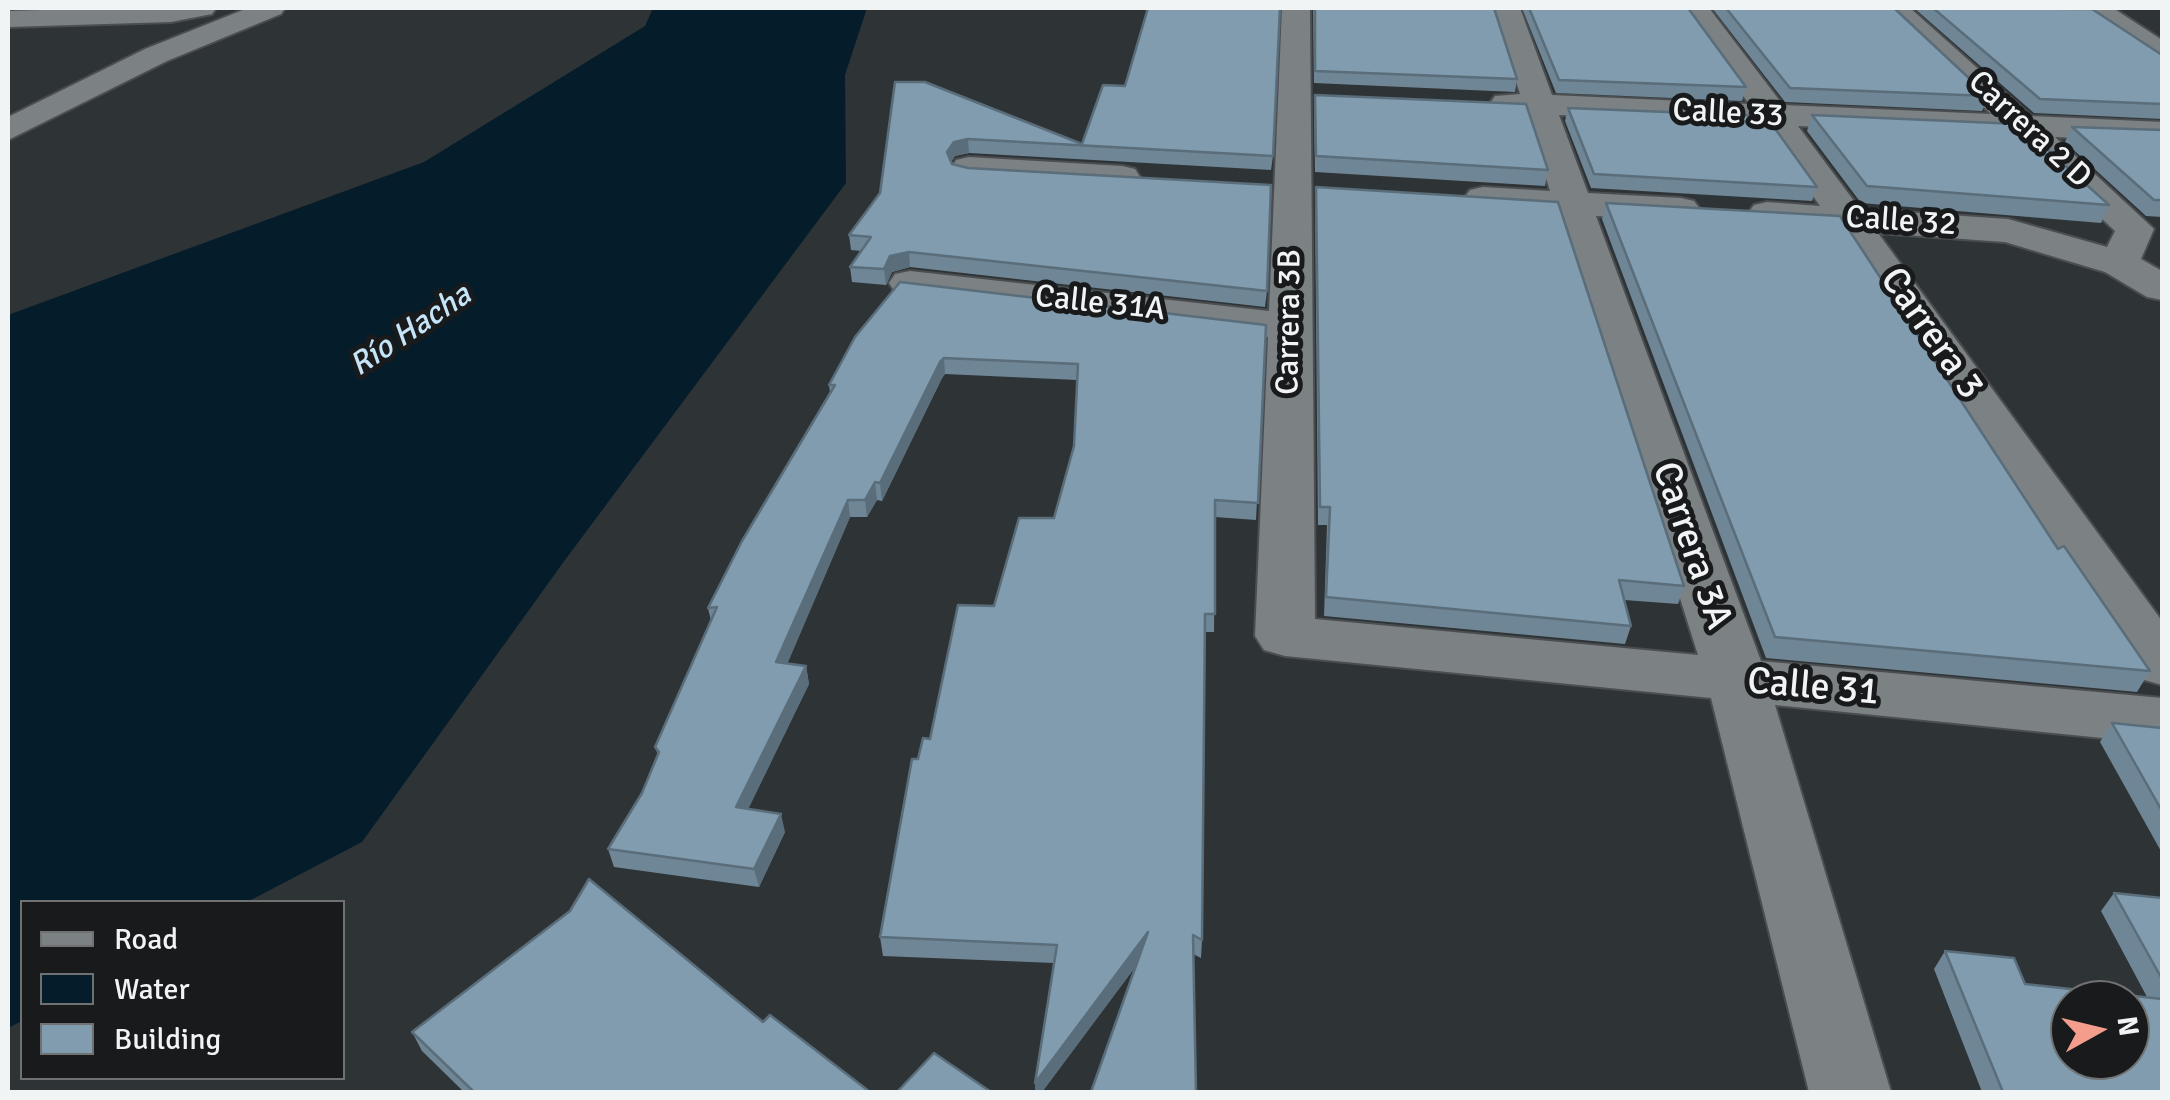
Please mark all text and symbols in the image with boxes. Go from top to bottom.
street label: Carrera 2 D [1960,63,2098,197]
street label: Calle 33 [1672,92,1784,136]
street label: Calle 32 [1844,199,1958,245]
street label: Carrera 3B [1270,249,1310,395]
street label: Carrera 3 [1869,259,1993,409]
water label: Río Hacha [343,277,479,385]
street label: Calle 31A [1033,278,1167,330]
street label: Carrera 3A [1641,457,1741,635]
street label: Calle 31 [1745,660,1881,716]
legend [20,900,345,1080]
text: Road [114,921,178,958]
text: Water [114,971,190,1008]
north arrow [2050,980,2150,1080]
text: N [2110,1014,2146,1038]
text: Building [114,1021,221,1058]

